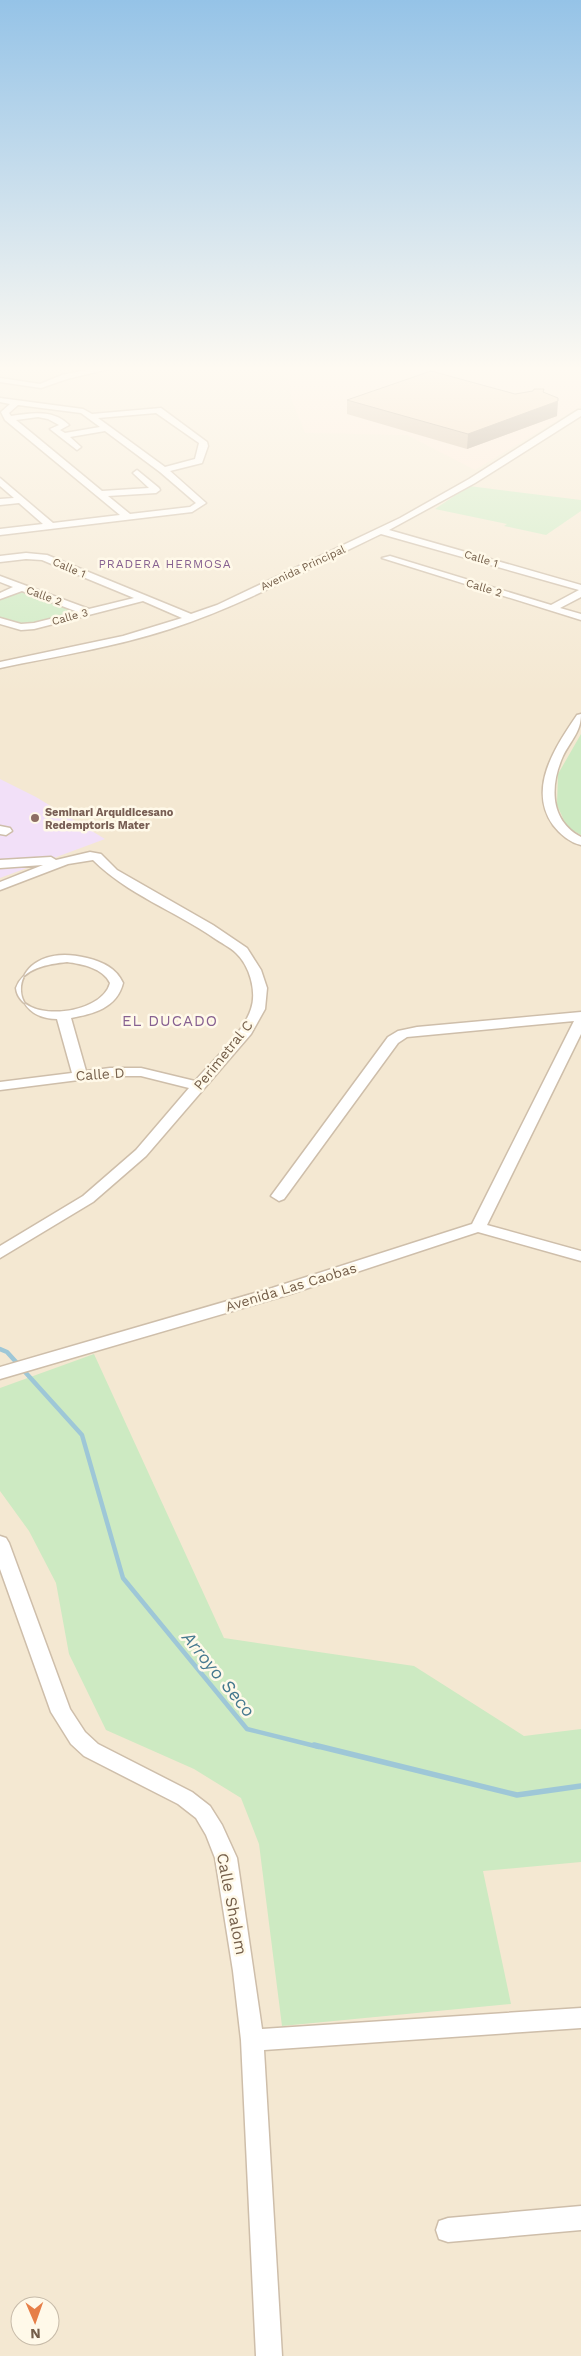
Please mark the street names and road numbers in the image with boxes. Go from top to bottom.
street label: Avenida Principal [259,542,348,593]
street label: Calle 1 [463,548,499,570]
street label: Calle 1 [51,555,87,581]
street label: Calle 2 [464,576,504,600]
street label: Calle 2 [24,584,64,608]
street label: Calle 3 [50,606,90,628]
street label: Perimetral C [190,1017,256,1093]
street label: Calle D [75,1064,125,1084]
street label: Avenida Las Caobas [224,1259,358,1315]
street label: Calle Shalom [213,1851,251,1957]

